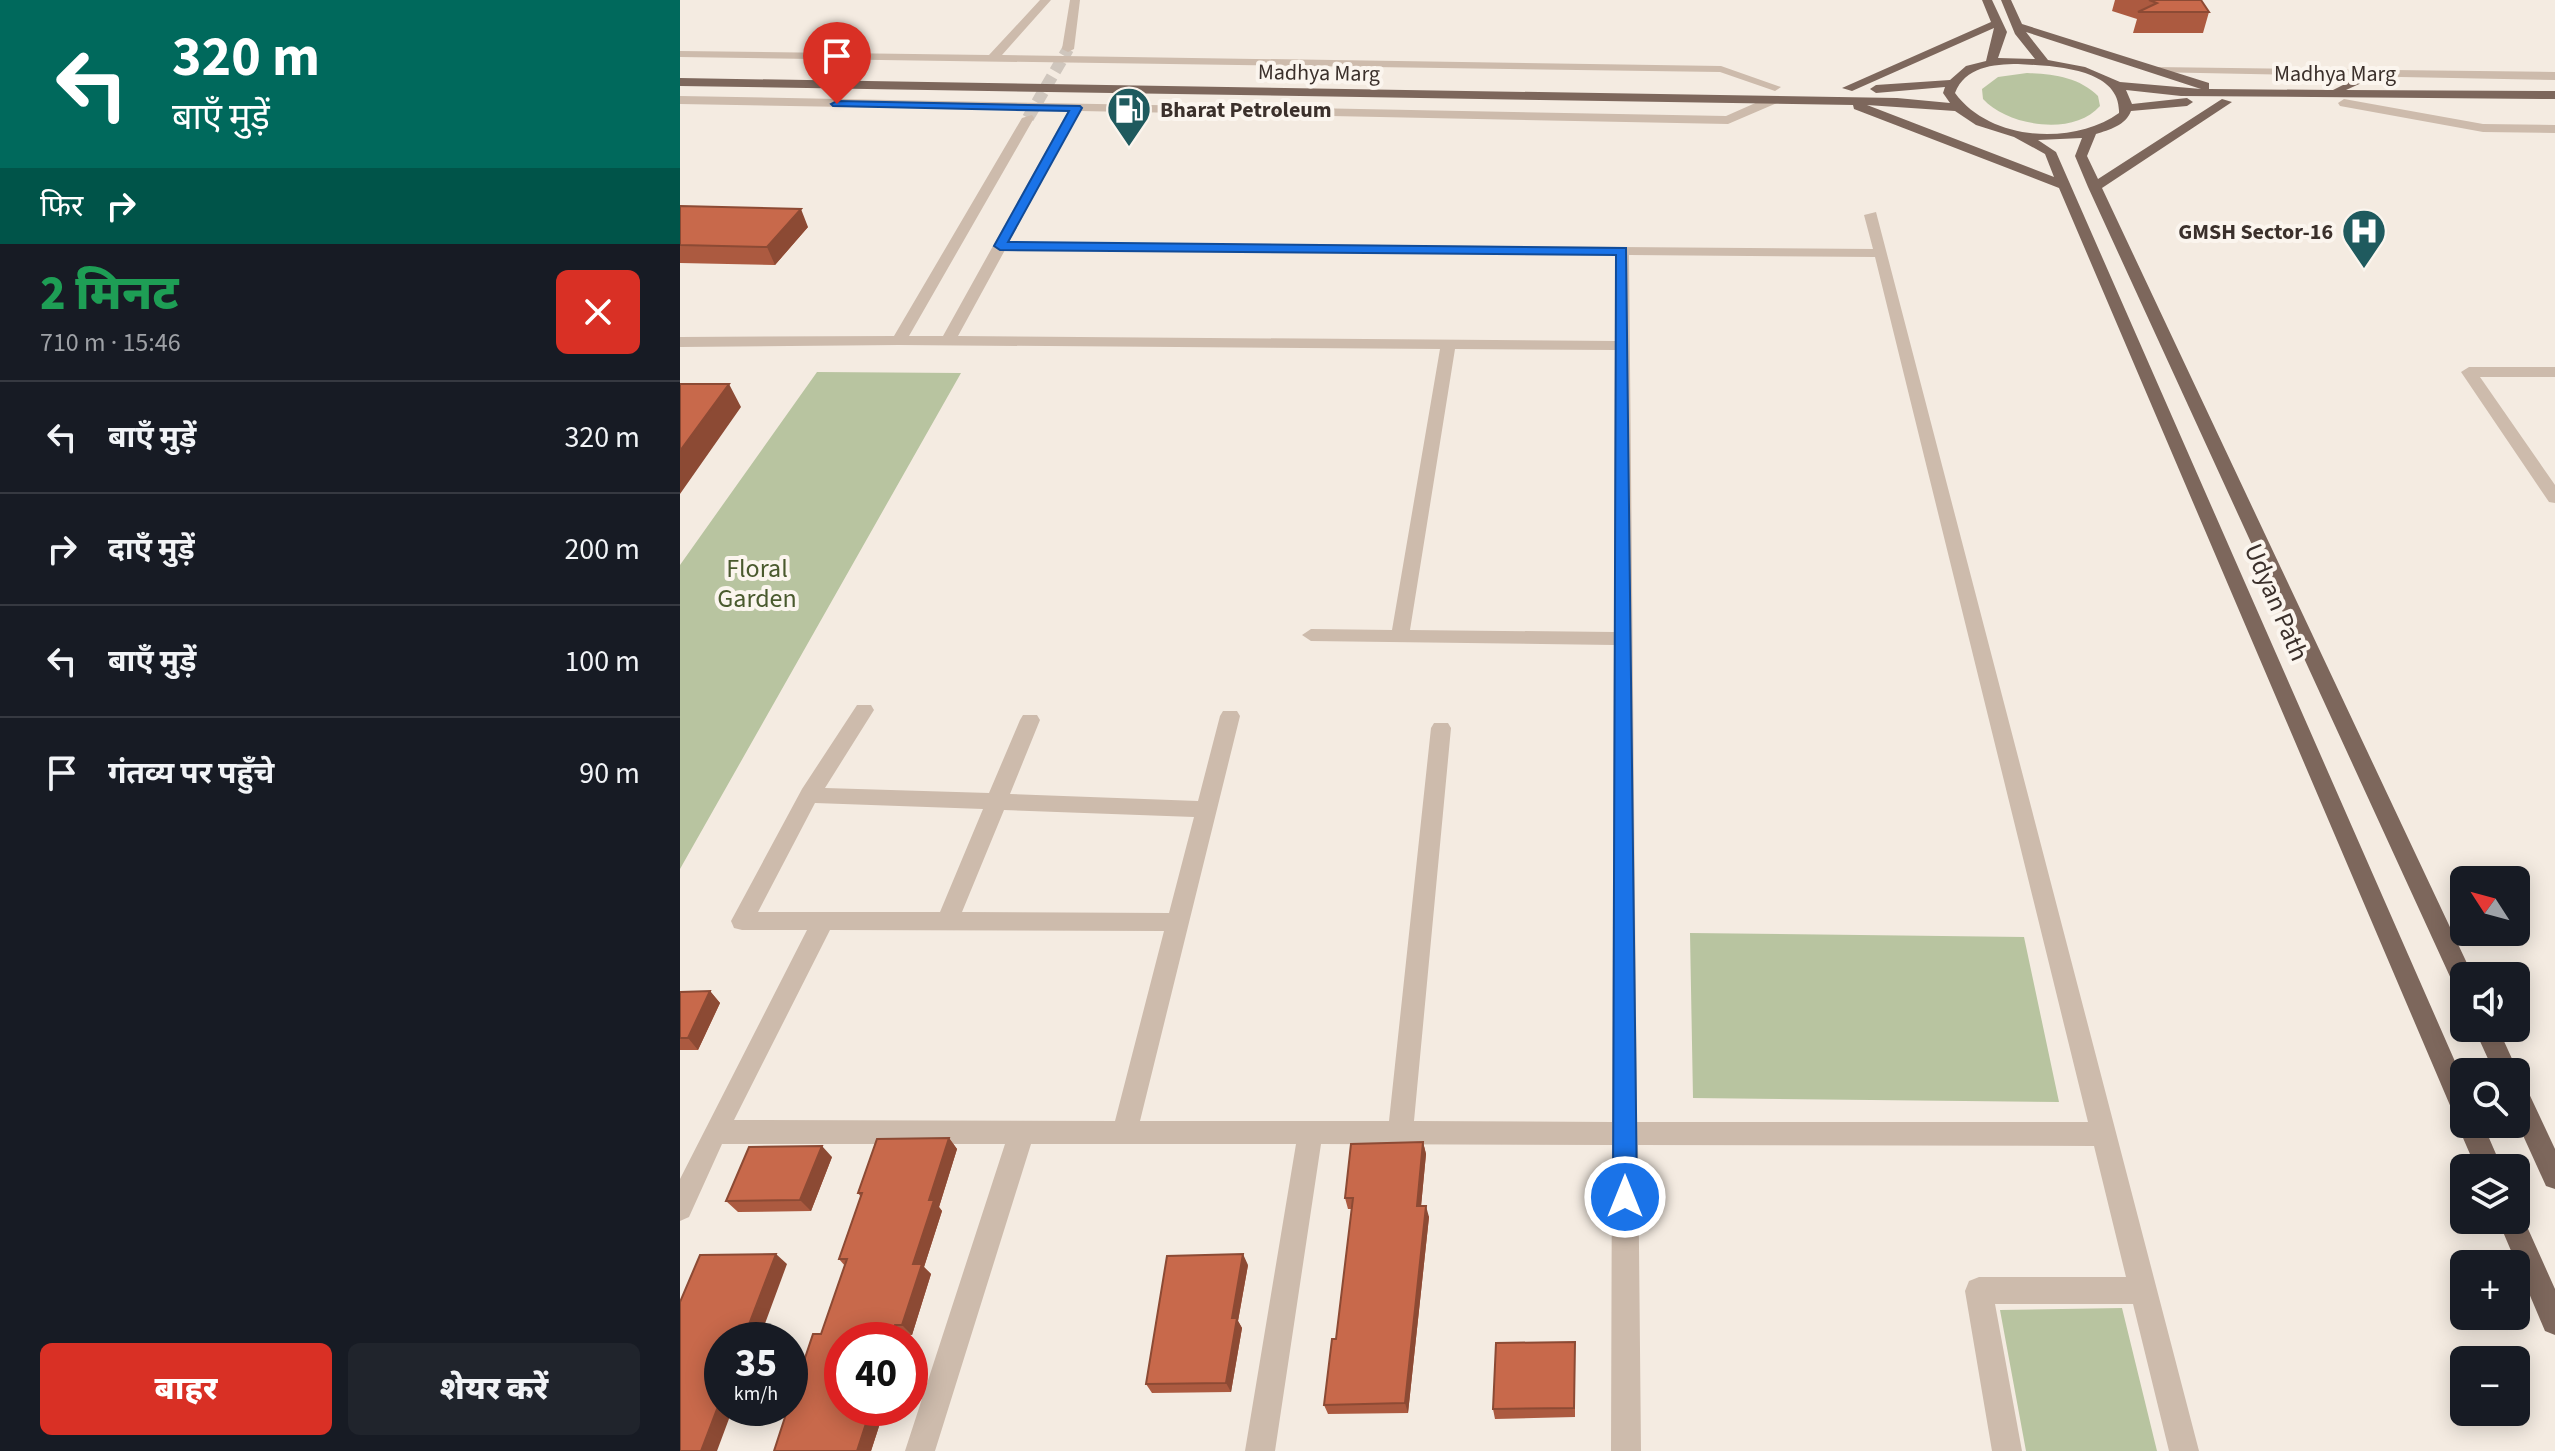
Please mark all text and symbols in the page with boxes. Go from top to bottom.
text: 320 m [172,18,320,97]
pin [803,22,871,104]
icon: left [40,32,144,136]
icon: arrive [815,34,859,78]
street label: Madhya Marg [1258,56,1380,90]
street label: Madhya Marg [2274,58,2396,90]
fuel station icon: Bharat Petroleum [1105,85,1153,148]
text: बाएँ मुड़ें [172,92,270,143]
place label: Bharat Petroleum [1160,94,1332,126]
icon: right [99,184,143,228]
text: फिर [40,185,83,228]
hospital icon: GMSH Sector-16 [2340,207,2388,270]
place label: GMSH Sector-16 [2178,216,2333,248]
text: 2 मिनट [40,260,179,328]
button: close [556,270,640,354]
text: 710 m · 15:46 [40,324,181,361]
icon: left [40,415,84,459]
text: बाएँ मुड़ें [108,416,196,459]
text: 320 m [564,416,640,459]
icon: right [40,527,84,571]
text: दाएँ मुड़ें [108,528,195,571]
text: 200 m [564,528,640,571]
street label: Udyan Path [2235,538,2318,667]
park label: Floral Garden [717,550,797,617]
icon: left [40,639,84,683]
text: बाएँ मुड़ें [108,640,196,683]
text: 100 m [564,640,640,683]
icon: arrive [40,751,84,795]
text: गंतव्य पर पहुँचे [108,752,274,795]
text: 90 m [579,752,640,795]
north arrow [2450,866,2530,946]
map controls [2450,866,2530,1426]
button: sound [2450,962,2530,1042]
button: search [2450,1058,2530,1138]
button: layers [2450,1154,2530,1234]
position arrow [1583,1155,1667,1239]
button: + [2450,1250,2530,1330]
speed limit sign: 40 [824,1322,928,1426]
text: 35 [735,1335,777,1392]
button: बाहर [40,1343,332,1435]
button: शेयर करें [348,1343,640,1435]
button: − [2450,1346,2530,1426]
text: km/h [734,1380,778,1408]

